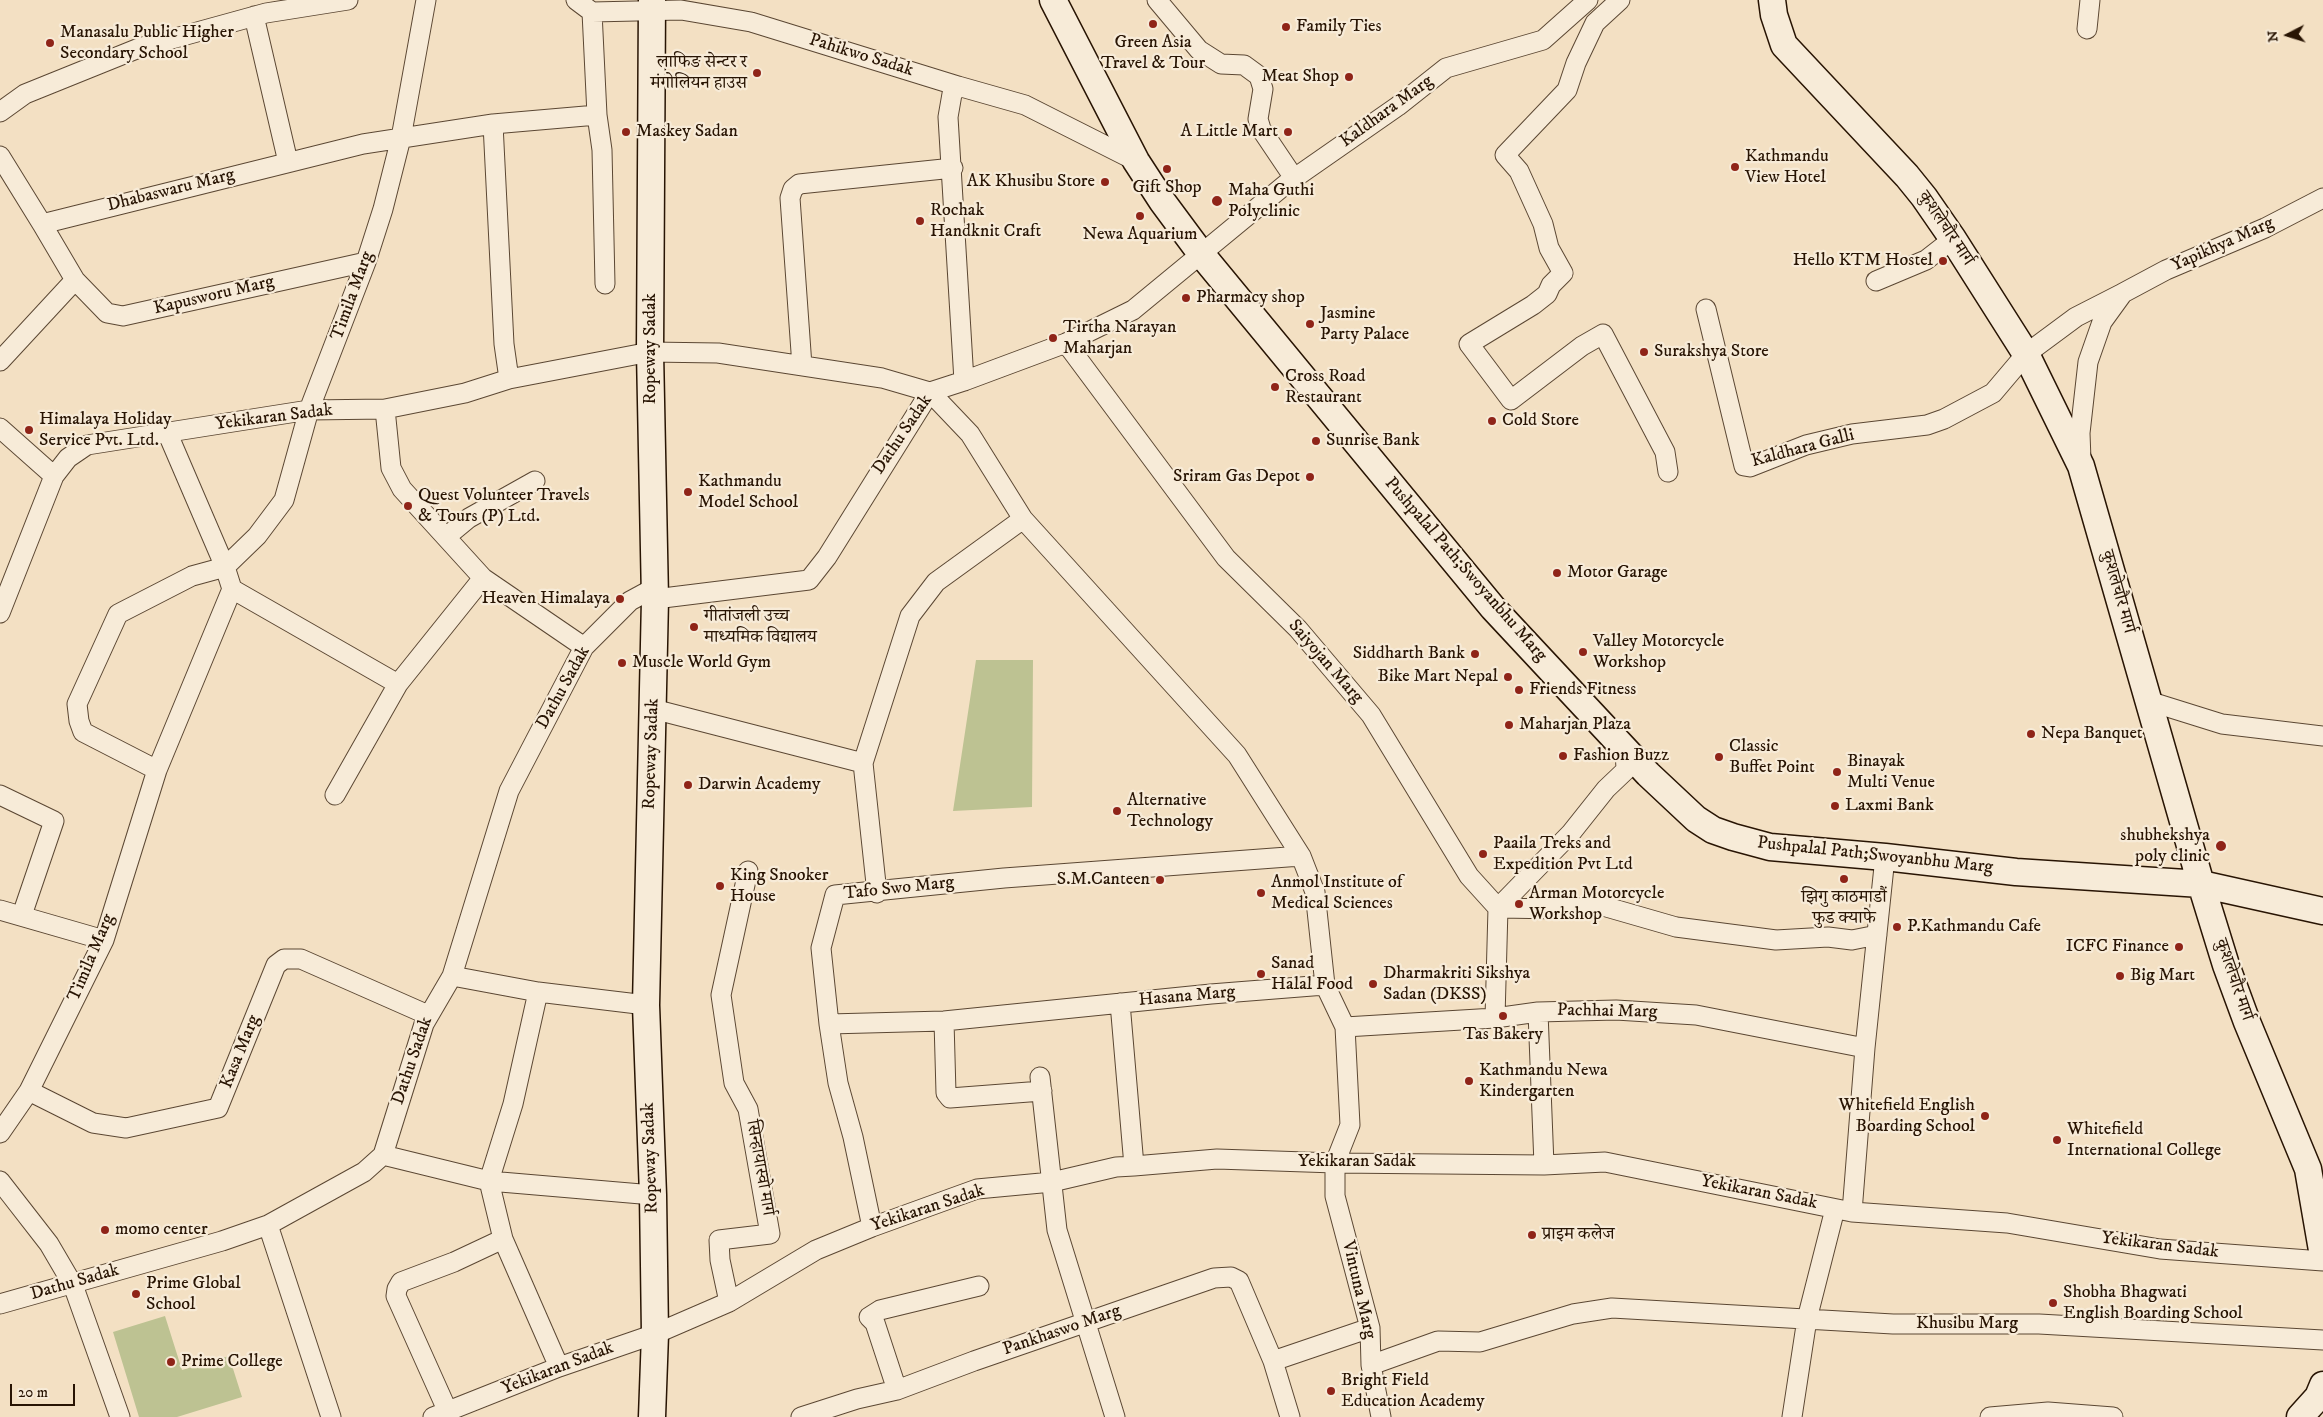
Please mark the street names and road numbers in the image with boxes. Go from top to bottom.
street label: Pahikwo Sadak [806,30,916,82]
street label: Kaldhara Marg [1336,71,1438,153]
street label: Dhabaswaru Marg [105,165,237,217]
street label: कुशलेचौर मार्ग [1912,188,1978,270]
street label: Yapikhya Marg [2169,213,2277,277]
street label: Timila Marg [327,249,379,343]
street label: Kapusworu Marg [152,272,276,320]
street label: Ropeway Sadak [640,293,662,405]
street label: Dathu Sadak [869,391,937,479]
street label: Yekikaran Sadak [214,400,334,436]
street label: Kaldhara Galli [1749,425,1857,473]
street label: Pushpalal Path;Swoyanbhu Marg [1379,473,1551,667]
street label: कुशलेचौर मार्ग [2095,548,2139,636]
street label: Saiyojan Marg [1283,616,1367,708]
street label: Dathu Sadak [532,643,596,733]
street label: Ropeway Sadak [639,698,665,810]
street label: Pushpalal Path;Swoyanbhu Marg [1756,833,1994,879]
street label: Tafo Swo Marg [843,872,955,906]
street label: Timila Marg [64,911,120,1005]
street label: कुशलेचौर मार्ग [2209,936,2257,1024]
street label: Hasana Marg [1138,982,1236,1012]
street label: Pachhai Marg [1557,1000,1657,1024]
street label: Kasa Marg [216,1012,266,1092]
street label: Dathu Sadak [388,1014,438,1108]
street label: Ropeway Sadak [638,1102,664,1214]
street label: सिन्हायास्वो मार्ग [740,1118,778,1218]
street label: Yekikaran Sadak [1298,1151,1416,1173]
street label: Yekikaran Sadak [1699,1171,1819,1215]
street label: Yekikaran Sadak [869,1180,987,1238]
street label: Yekikaran Sadak [2100,1228,2220,1264]
street label: Vintuna Marg [1336,1239,1380,1341]
street label: Dathu Sadak [28,1260,122,1306]
street label: Pankhaswo Marg [1000,1301,1124,1361]
street label: Khusibu Marg [1916,1313,2018,1335]
street label: Yekikaran Sadak [499,1338,617,1400]

